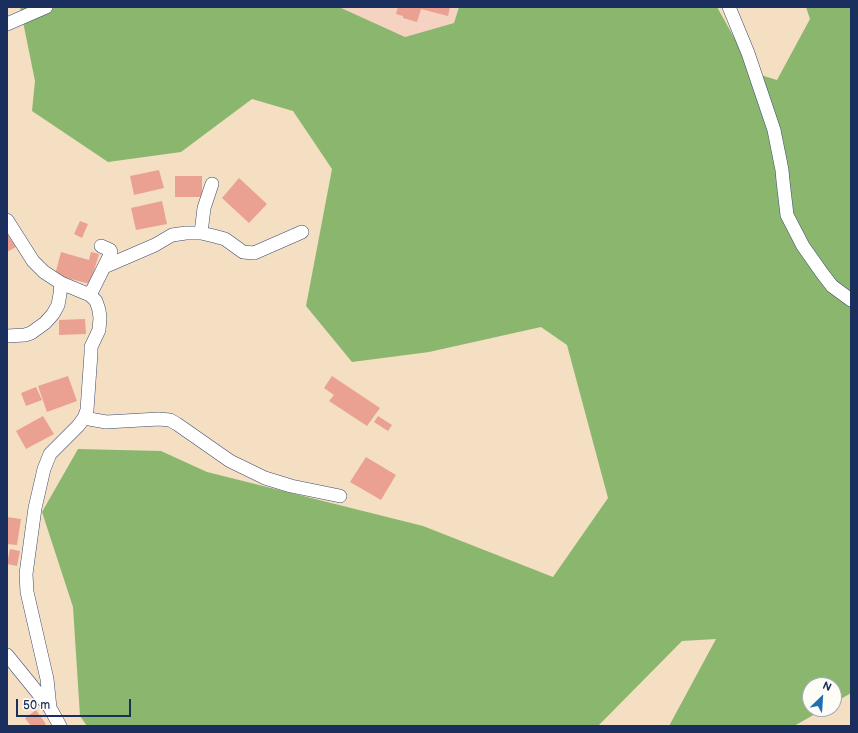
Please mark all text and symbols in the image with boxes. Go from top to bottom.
north arrow [802,677,842,717]
text: N [820,679,833,694]
scale bar [18,691,133,717]
text: 50 m [23,698,50,713]

